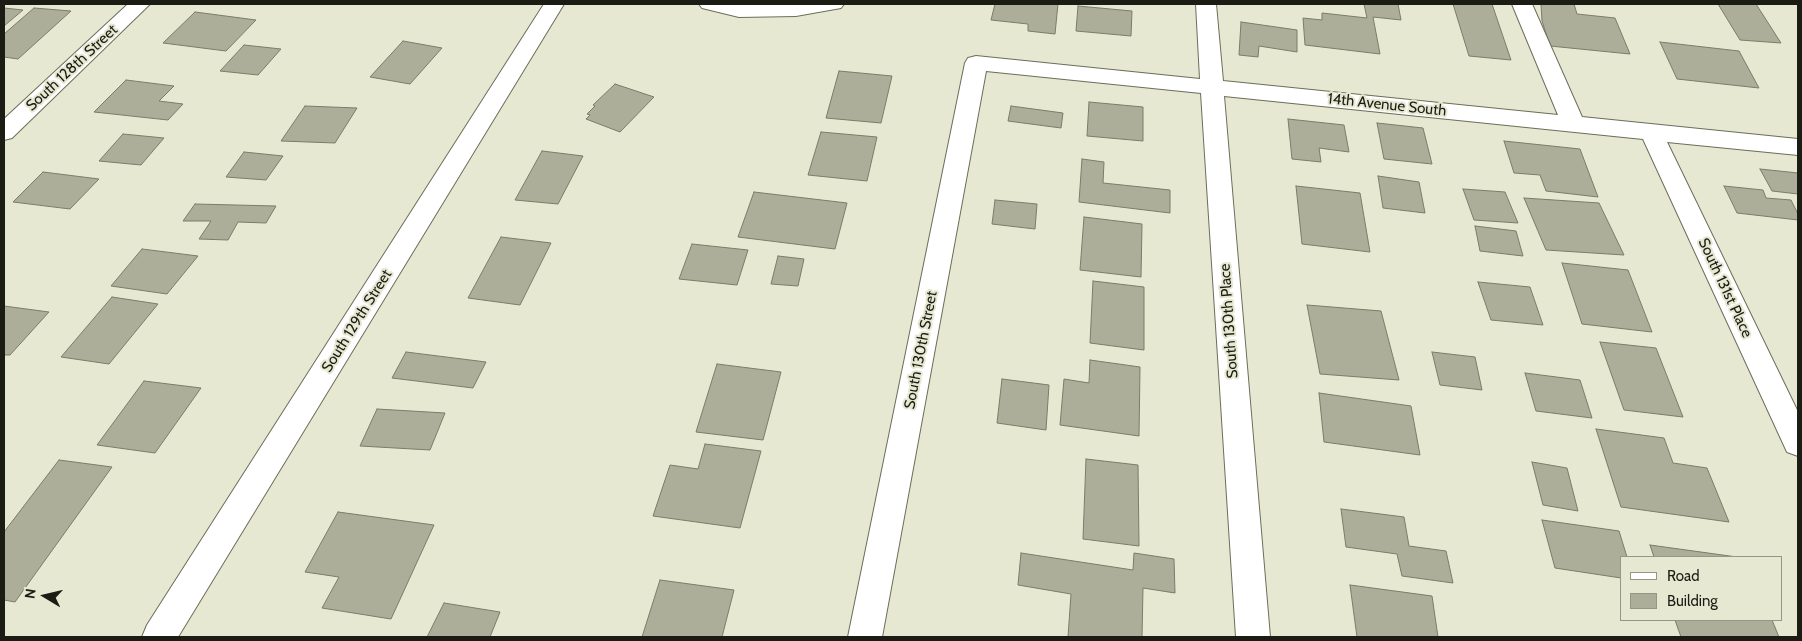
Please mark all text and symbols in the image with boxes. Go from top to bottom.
street label: South 128th Street [23,21,121,115]
street label: 14th Avenue South [1327,90,1447,120]
street label: South 131st Place [1694,235,1756,341]
street label: South 130th Place [1216,263,1242,379]
street label: South 129th Street [318,266,396,376]
street label: South 130th Street [901,289,941,411]
legend [1620,556,1782,621]
text: Road [1667,567,1700,585]
north arrow [20,571,70,621]
text: N [21,587,40,600]
text: Building [1667,592,1718,610]

